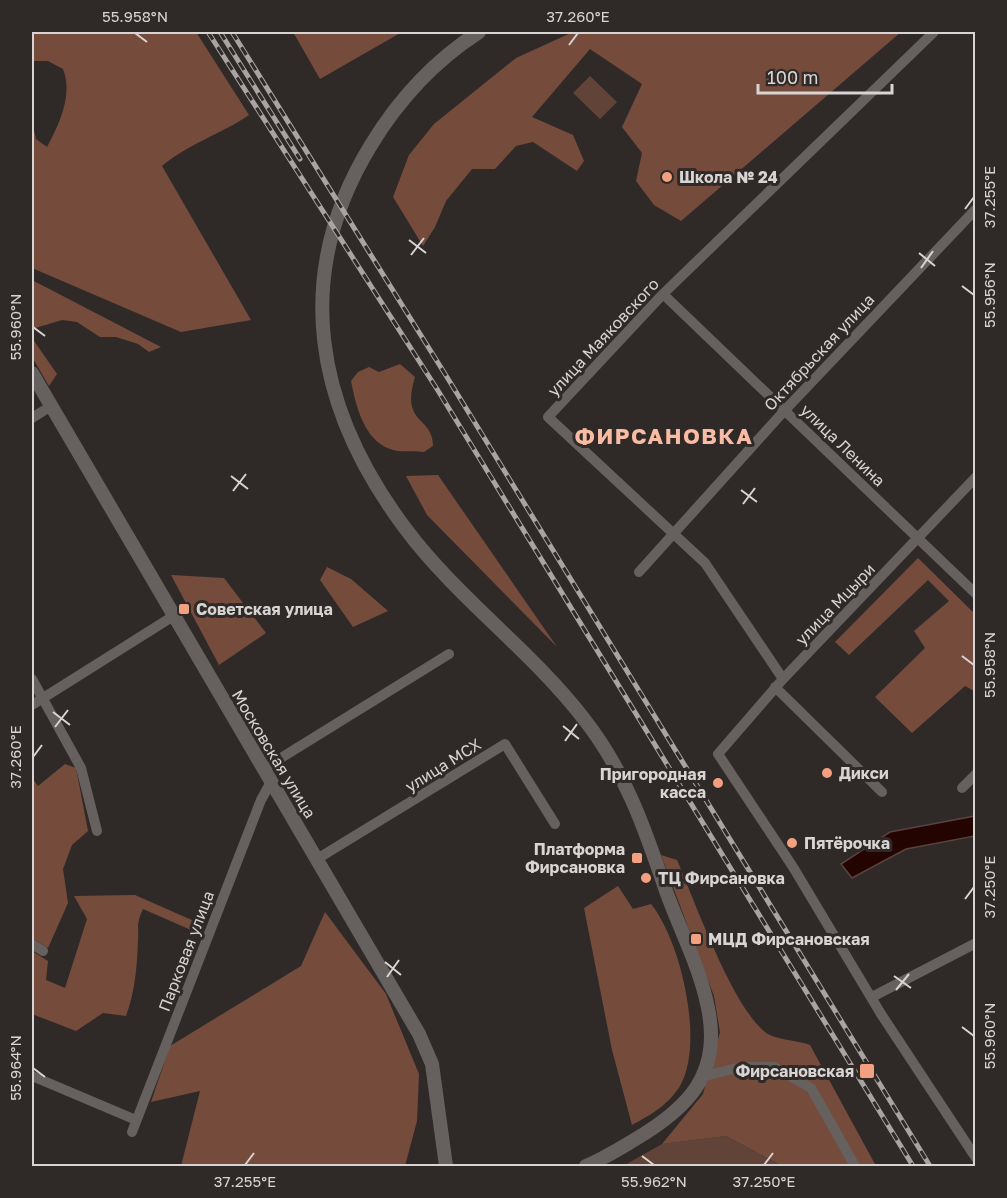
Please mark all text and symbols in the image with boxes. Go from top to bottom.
text: 55.958°N [102,7,168,25]
text: 37.260°E [546,7,610,25]
scale bar [758,57,892,95]
text: 100 m [767,66,818,88]
text: 37.255°E [980,166,998,228]
place label: Школа № 24 [679,167,778,187]
marker: Школа № 24 [660,170,674,184]
text: 55.956°N [980,262,998,328]
street label: улица Маяковского [543,274,663,400]
street label: Октябрьская улица [760,289,878,415]
text: 55.960°N [6,294,24,360]
street label: улица Ленина [797,400,889,490]
district label: ФИРСАНОВКА [574,422,754,449]
street label: улица Мцыри [791,559,879,649]
place label: Советская улица [196,599,333,619]
marker: Советская улица [177,602,191,616]
text: 55.958°N [980,632,998,698]
street label: Московская улица [228,686,320,822]
text: 37.260°E [6,725,24,789]
street label: улица МСХ [401,734,485,796]
place label: Дикси [839,763,889,783]
place label: Пригородная касса [600,764,706,802]
marker: Дикси [820,766,834,780]
marker: Пригородная касса [711,776,725,790]
place label: Пятёрочка [804,833,890,853]
marker: Пятёрочка [785,836,799,850]
place label: Платформа Фирсановка [525,839,625,877]
marker: Платформа Фирсановка [630,851,644,865]
text: 37.250°E [980,856,998,918]
place label: ТЦ Фирсановка [658,868,785,888]
marker: ТЦ Фирсановка [639,871,653,885]
street label: Парковая улица [154,888,218,1014]
place label: МЦД Фирсановская [708,929,870,949]
marker: МЦД Фирсановская [689,932,703,946]
text: 55.960°N [980,1003,998,1069]
text: 55.964°N [6,1035,24,1101]
place label: Фирсановская [735,1061,854,1081]
marker: Фирсановская [858,1062,876,1080]
text: 37.255°E [214,1172,276,1190]
text: 55.962°N [621,1172,687,1190]
text: 37.250°E [733,1172,795,1190]

